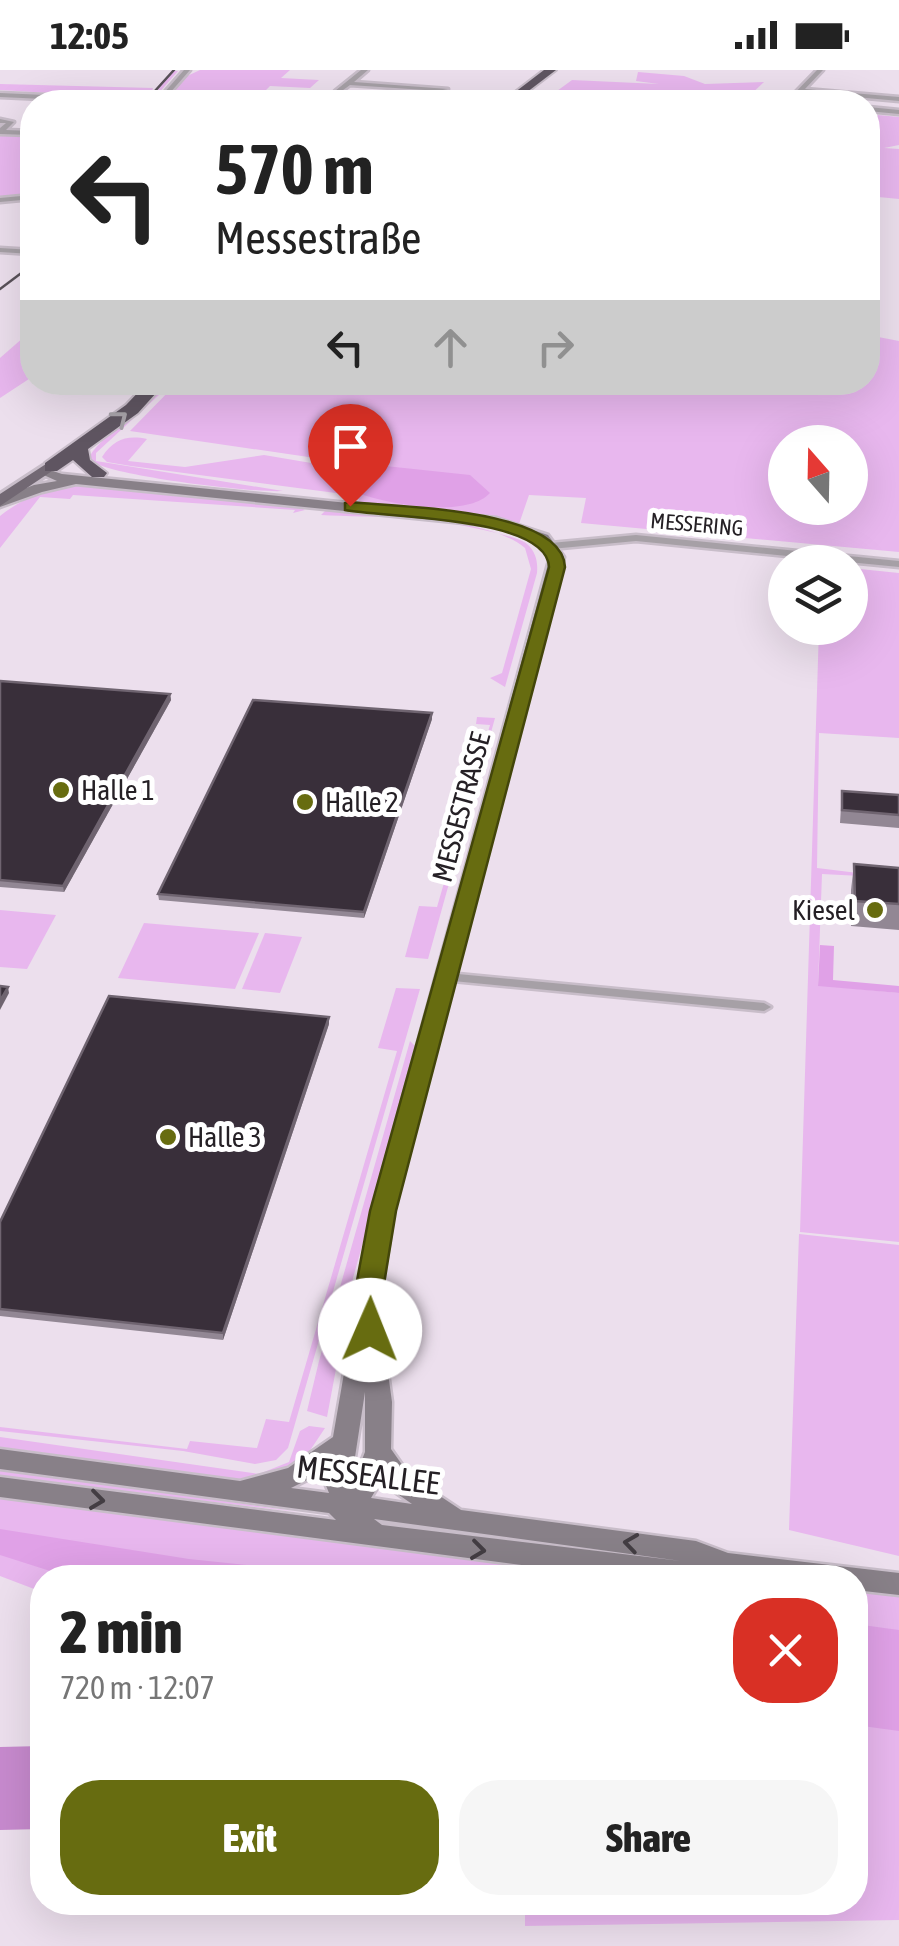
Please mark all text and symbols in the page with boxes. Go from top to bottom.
text: 12:05 [50,14,129,57]
text: 570 m [215,129,374,209]
icon: left [50,130,180,260]
text: Messestraße [215,212,422,264]
icon: left [318,320,373,375]
icon: ahead [423,320,478,375]
icon: right [528,320,583,375]
pin [308,404,393,507]
one-way arrow [109,412,127,430]
icon: arrive [323,419,378,474]
north arrow [768,425,868,525]
map controls [768,425,868,645]
street label: MESSERING [649,507,745,541]
button: layers [768,545,868,645]
street label: MESSESTRASSE [426,729,496,885]
place label: Halle 1 [81,774,155,806]
marker: Halle 1 [50,779,72,801]
place label: Halle 2 [325,786,399,818]
marker: Halle 2 [294,791,316,813]
place label: Kiesel [792,894,856,926]
marker: Kiesel [864,899,886,921]
place label: Halle 3 [188,1121,262,1153]
marker: Halle 3 [157,1126,179,1148]
position arrow [318,1278,422,1382]
street label: MESSEALLEE [295,1447,442,1502]
one-way arrow [89,1489,105,1510]
one-way arrow [623,1534,640,1555]
one-way arrow [470,1539,486,1560]
text: 2 min [60,1597,183,1666]
button: close [733,1598,838,1703]
text: 720 m · 12:07 [60,1669,215,1706]
button: Exit [60,1780,439,1895]
button: Share [459,1780,838,1895]

